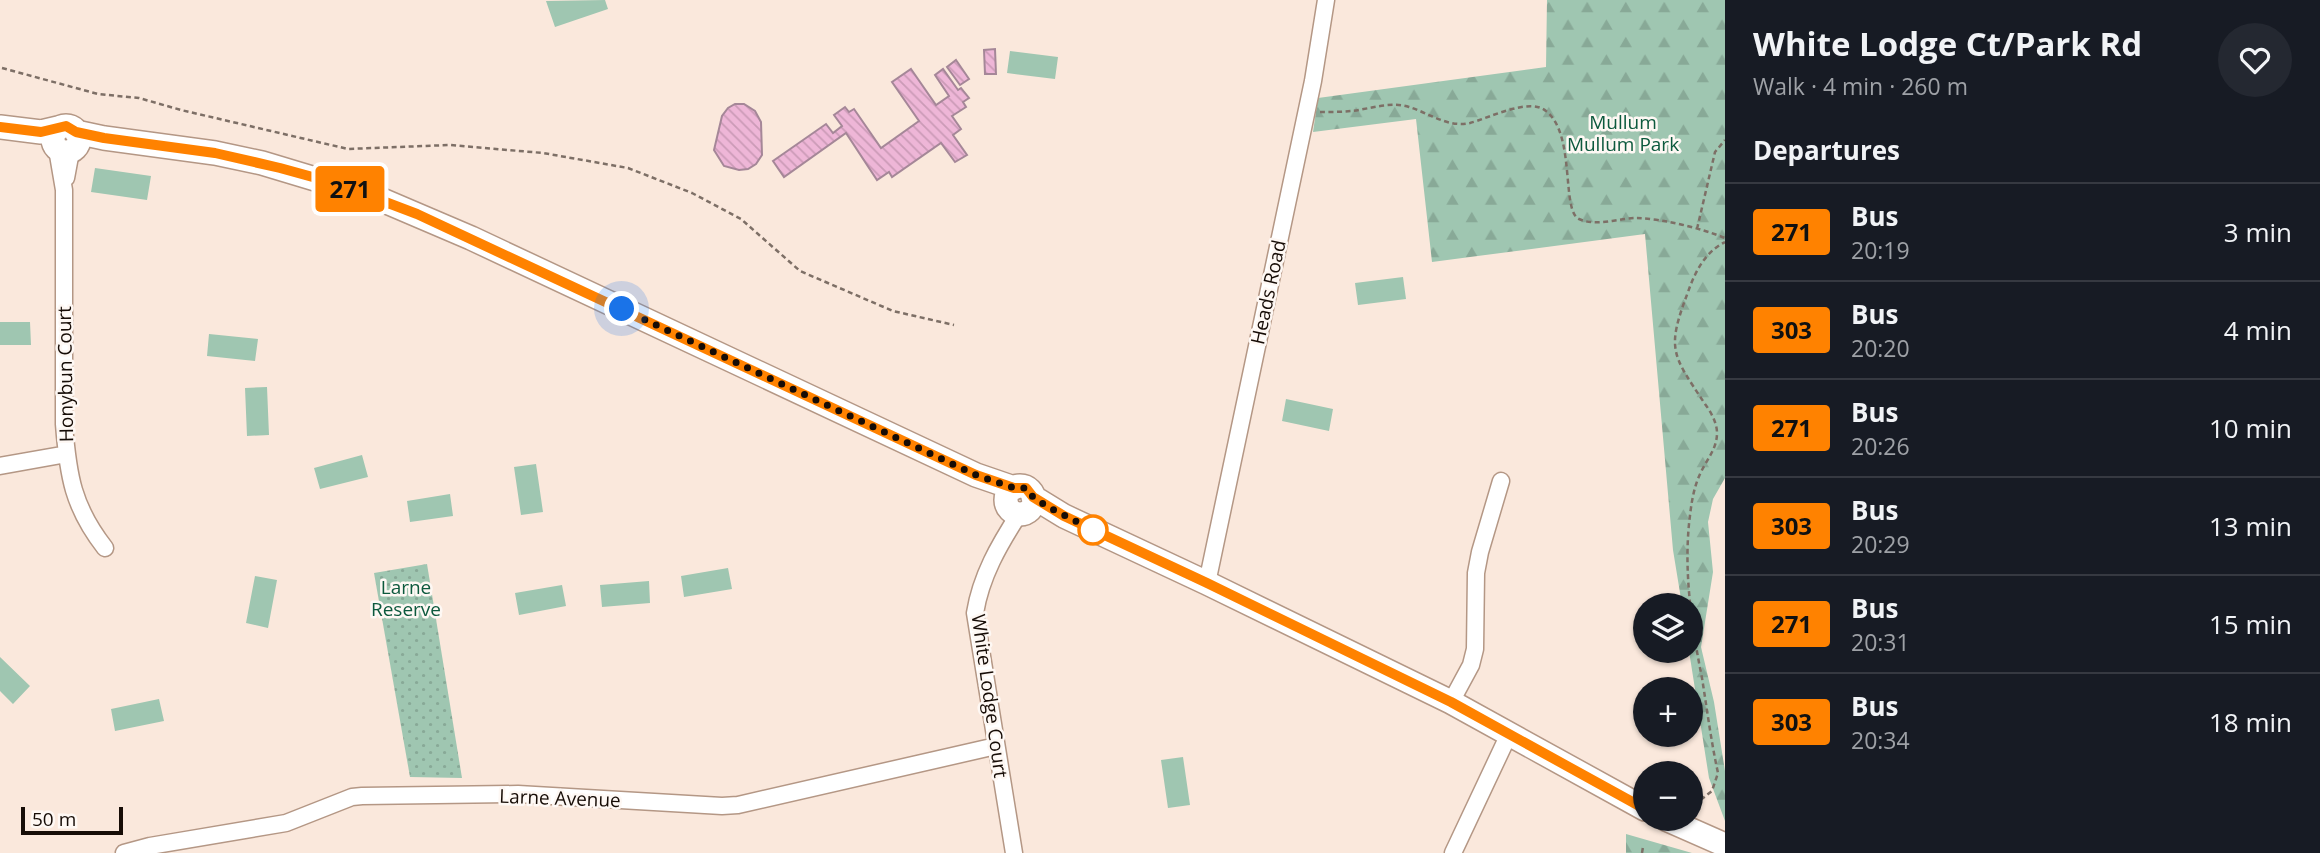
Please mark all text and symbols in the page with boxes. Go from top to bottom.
text: White Lodge Ct/Park Rd [1753,21,2142,66]
button: heart [2218,23,2292,97]
text: Walk · 4 min · 260 m [1753,70,1968,102]
park label: Mullum Mullum Park [1567,109,1679,157]
text: Departures [1753,132,1900,168]
line badge: 271 [310,166,390,212]
text: 271 [329,172,371,205]
text: Bus [1851,198,1898,234]
text: 3 min [2224,214,2292,250]
text: 271 [1771,215,1812,248]
text: 20:19 [1851,234,1910,266]
street label: Heads Road [1244,237,1292,347]
your location [604,291,639,326]
text: Bus [1851,296,1898,332]
street label: Honybun Court [51,306,79,442]
text: 4 min [2224,312,2292,348]
text: 303 [1771,313,1812,346]
text: 20:20 [1851,332,1910,364]
text: Bus [1851,394,1898,430]
text: 10 min [2209,410,2292,446]
text: 271 [1771,411,1812,444]
text: 20:26 [1851,430,1910,462]
text: Bus [1851,492,1898,528]
text: 13 min [2209,508,2292,544]
text: 303 [1771,509,1812,542]
unlabelled marker [1078,515,1108,545]
text: 20:29 [1851,528,1910,560]
park label: Larne Reserve [371,574,441,622]
text: Bus [1851,590,1898,626]
map controls [1633,593,1703,831]
button: layers [1633,593,1703,663]
text: 15 min [2209,606,2292,642]
text: 271 [1771,607,1812,640]
street label: White Lodge Court [966,613,1014,780]
text: 20:31 [1851,626,1910,658]
button: + [1633,677,1703,747]
text: Bus [1851,688,1898,724]
text: 18 min [2209,704,2292,740]
text: 303 [1771,705,1812,738]
text: 20:34 [1851,724,1910,756]
button: − [1633,761,1703,831]
street label: Larne Avenue [499,783,621,813]
scale bar [21,804,122,836]
text: 50 m [32,806,76,832]

